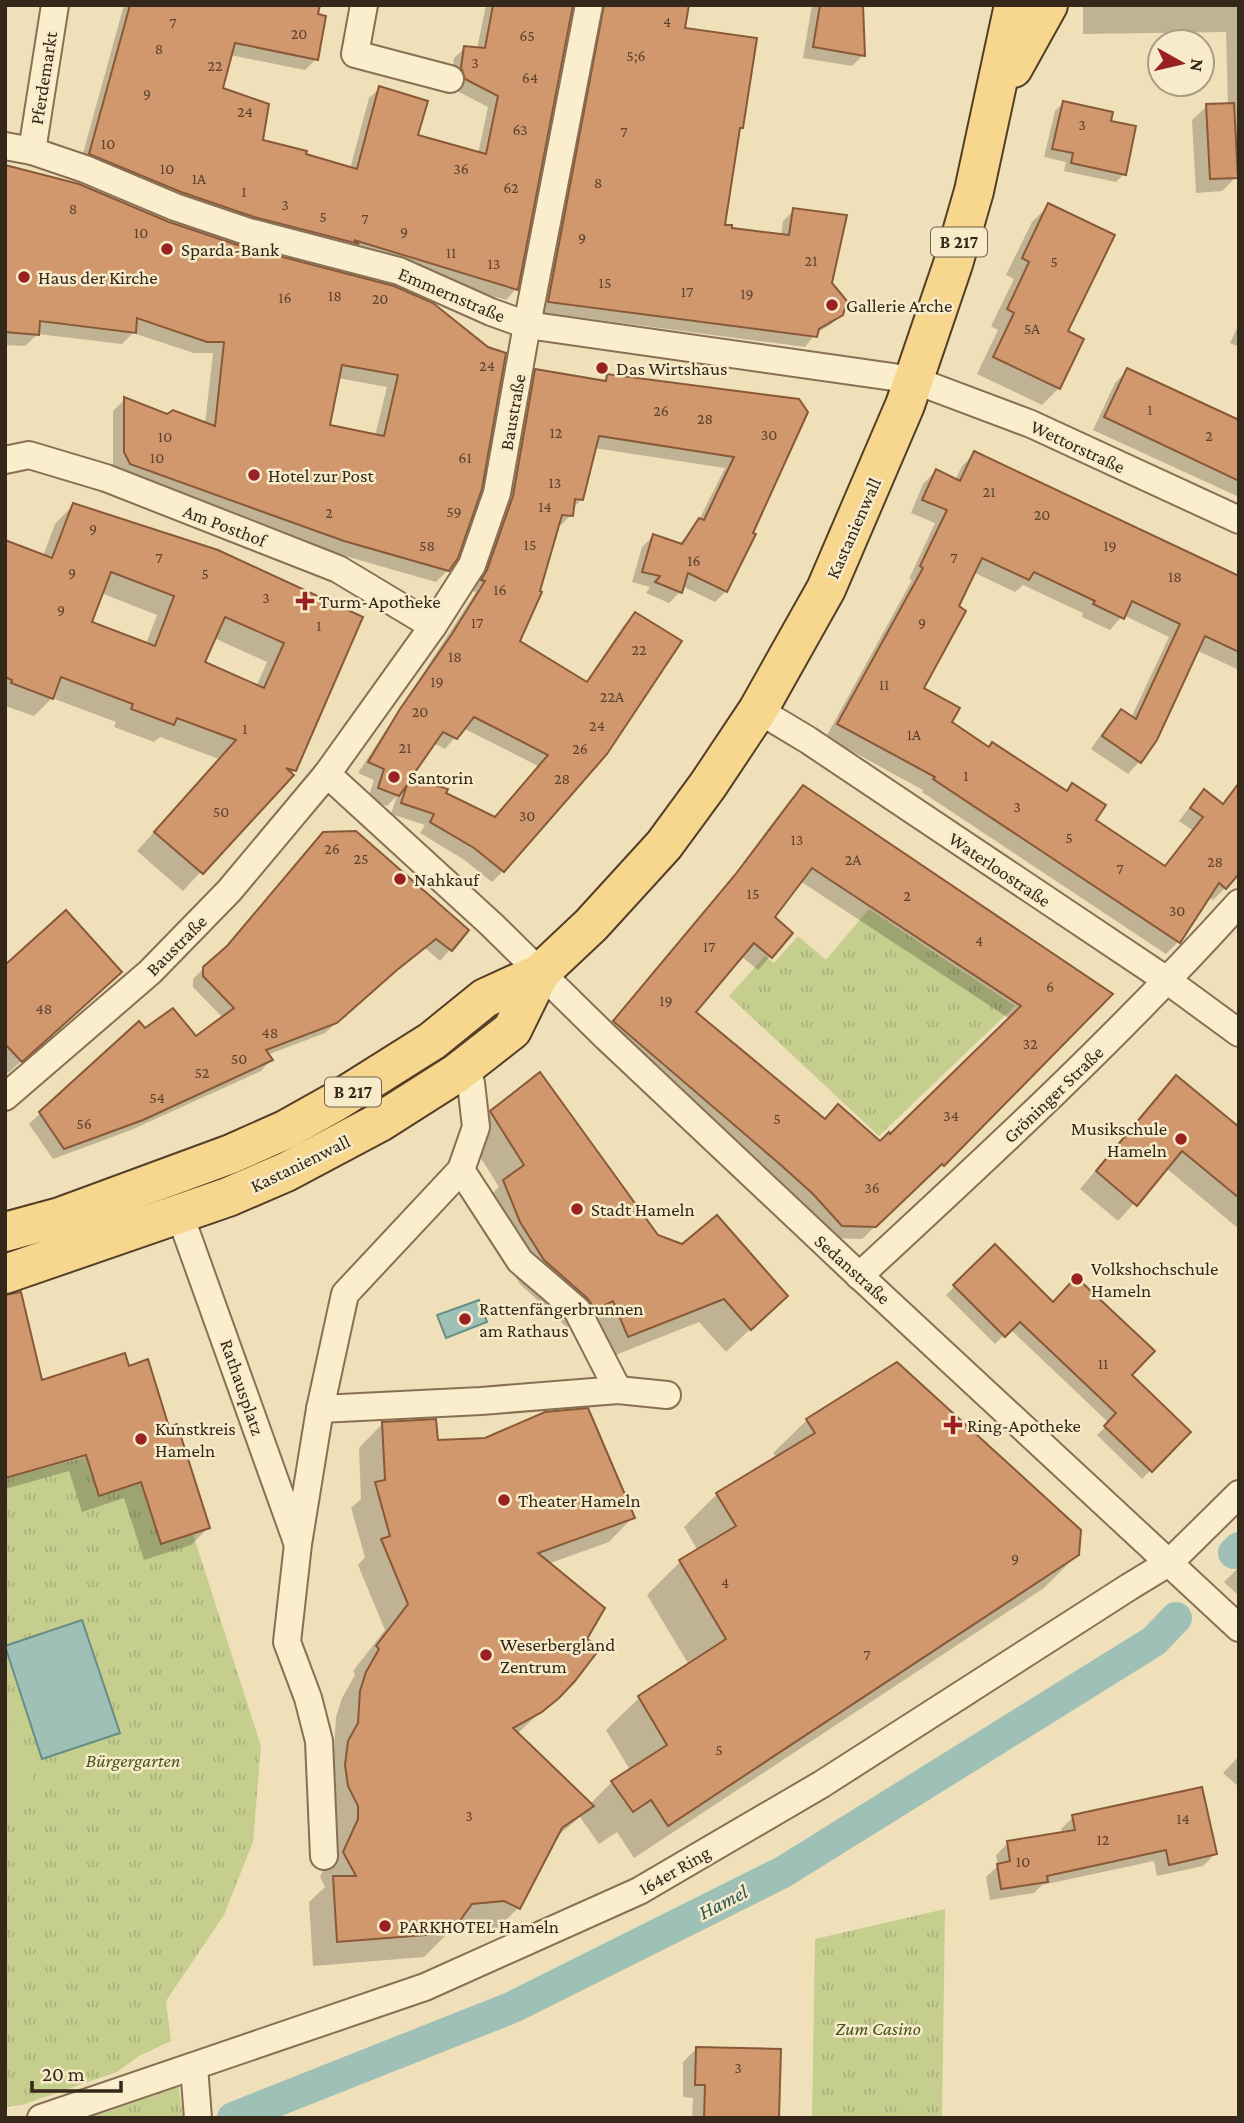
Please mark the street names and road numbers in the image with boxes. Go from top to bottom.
street label: Pferdemarkt [26,29,61,126]
road number: B 217 [931,228,987,256]
street label: Emmernstraße [395,263,508,326]
street label: Baustraße [495,372,530,452]
street label: Wettorstraße [1027,416,1128,477]
street label: Kastanienwall [822,474,885,582]
street label: Am Posthof [180,500,271,551]
street label: Waterloostraße [945,828,1055,911]
street label: Baustraße [142,911,211,980]
street label: Gröninger Straße [999,1042,1107,1147]
road number: B 217 [325,1078,381,1106]
street label: Kastanienwall [247,1130,353,1197]
street label: Sedanstraße [811,1230,895,1309]
street label: Rathausplatz [216,1336,269,1438]
street label: 164er Ring [635,1842,714,1899]

